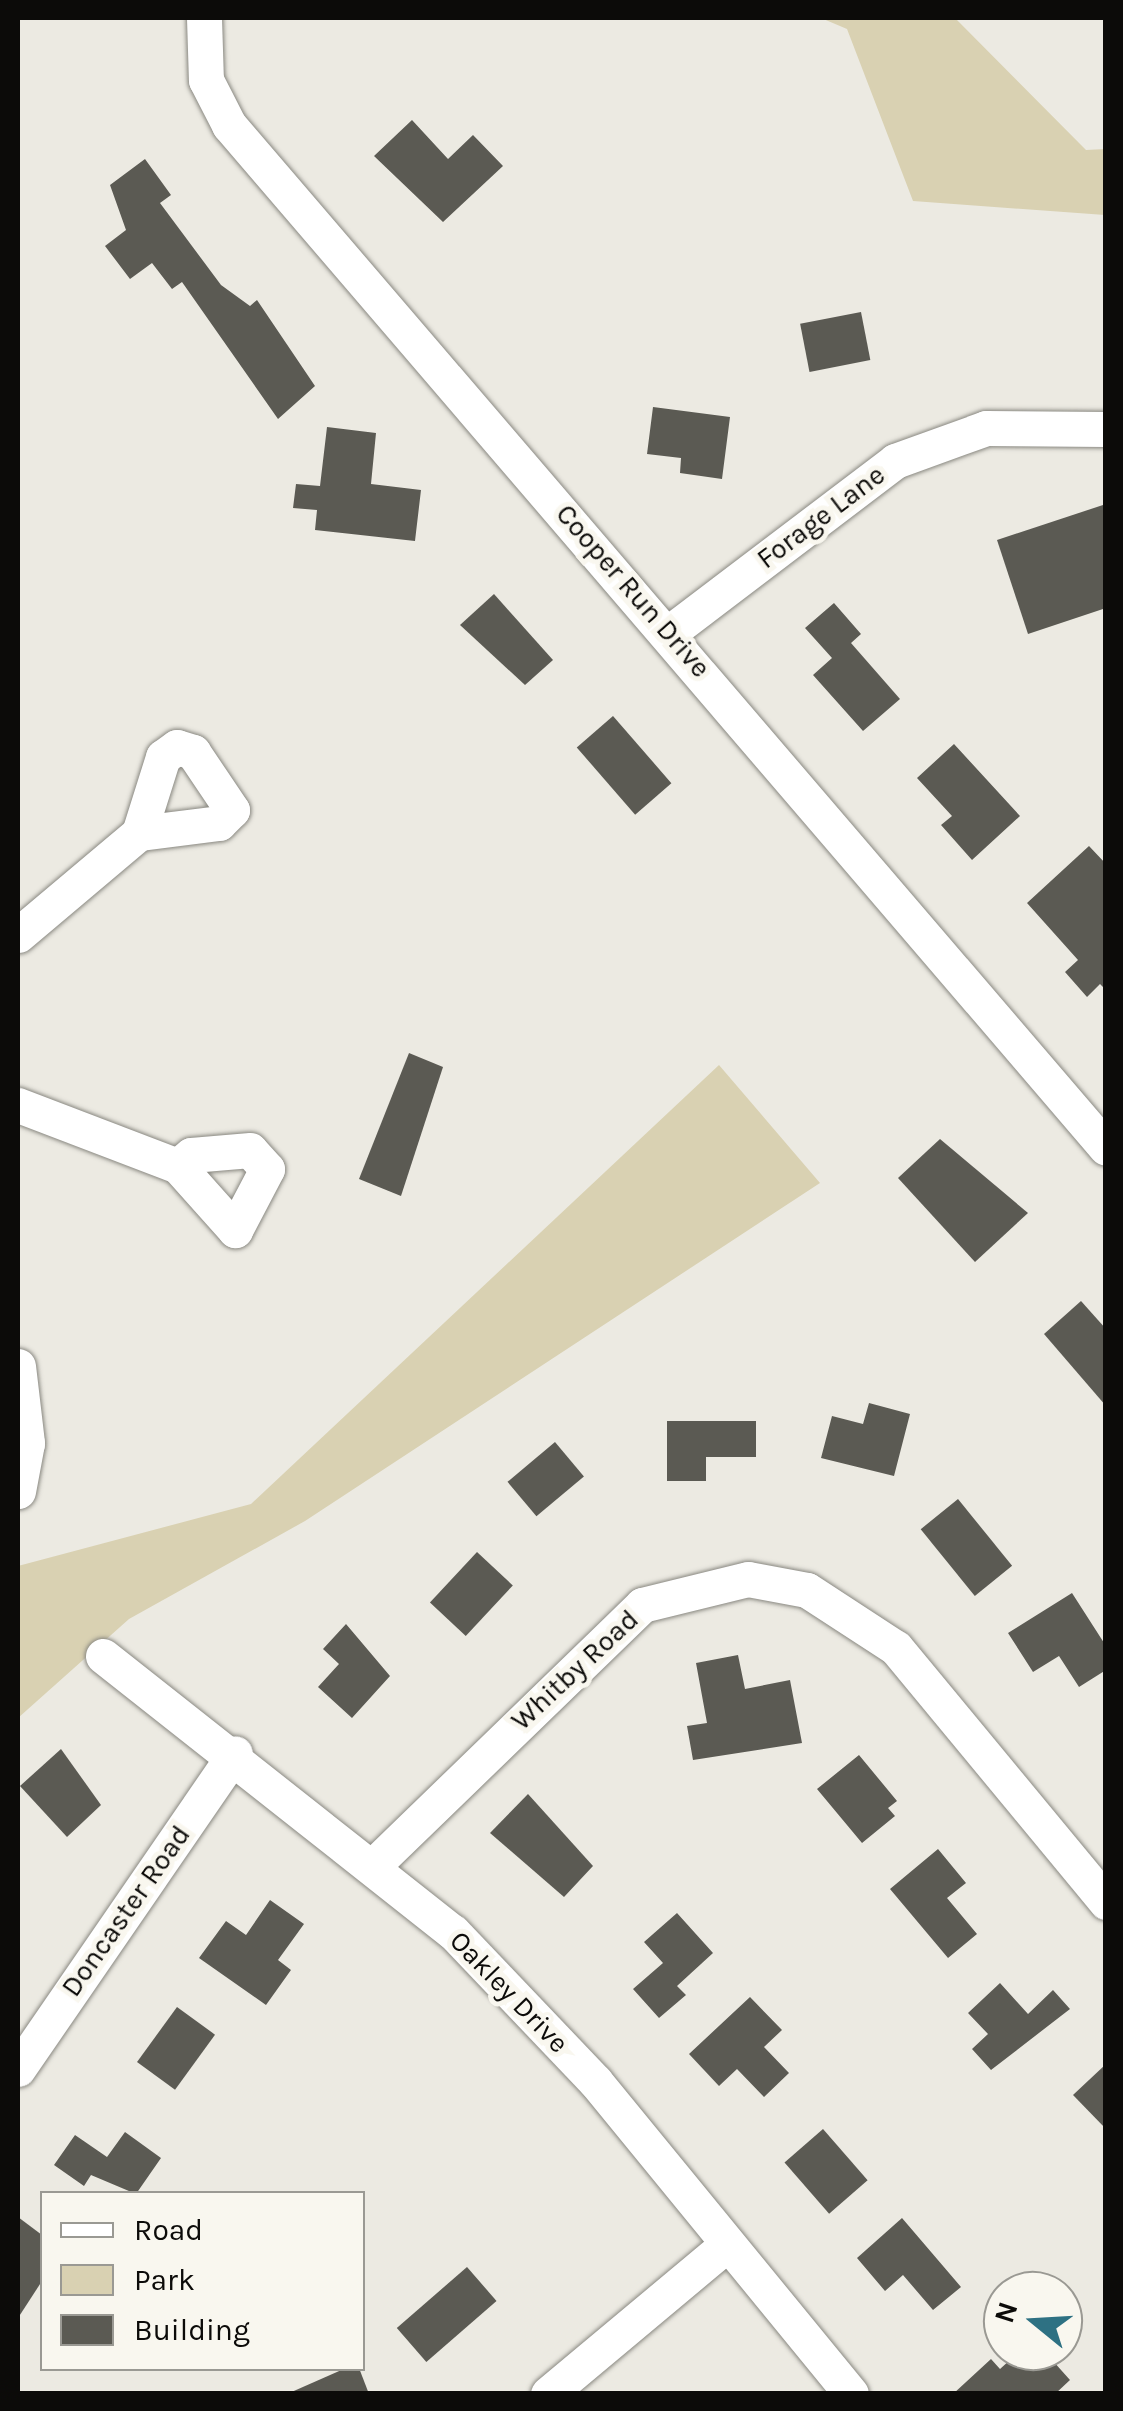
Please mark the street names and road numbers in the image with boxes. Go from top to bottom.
street label: Forage Lane [750,458,892,576]
street label: Cooper Run Drive [549,498,717,684]
street label: Whitby Road [504,1603,646,1737]
street label: Doncaster Road [54,1819,198,2003]
street label: Oakley Drive [443,1924,575,2060]

